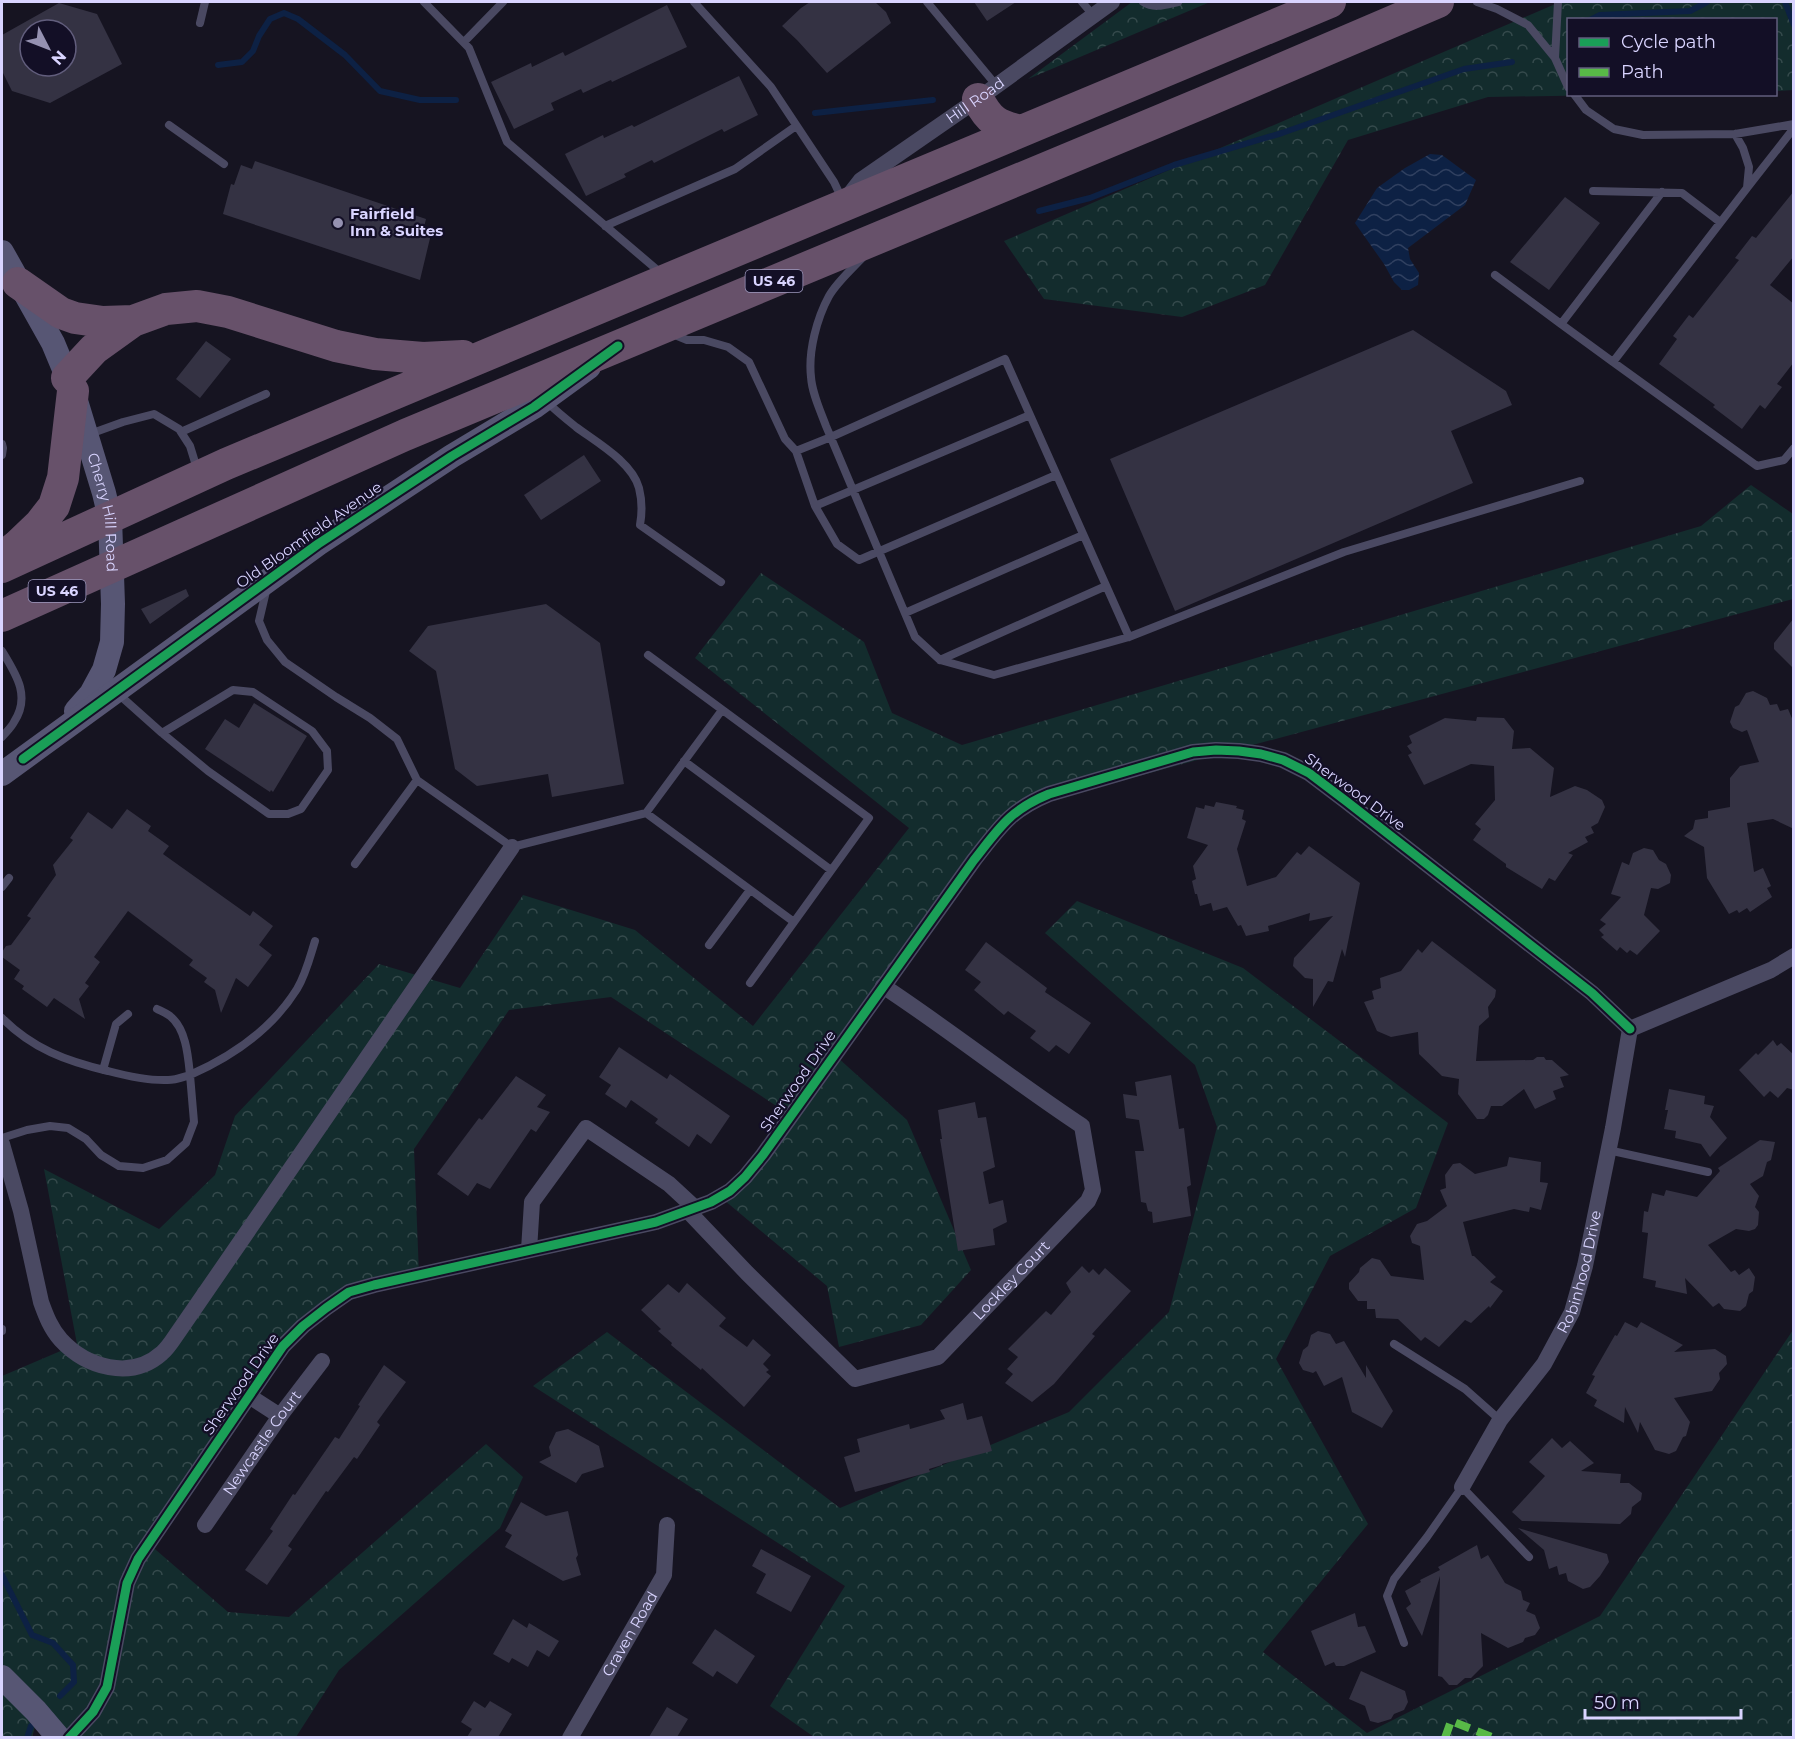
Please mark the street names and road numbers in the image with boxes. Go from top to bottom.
street label: Hill Road [942,73,1008,127]
road number: US 46 [746,270,802,292]
street label: Cherry Hill Road [83,450,122,572]
street label: Old Bloomfield Avenue [232,477,385,592]
road number: US 46 [28,580,86,602]
street label: Sherwood Drive [1301,749,1409,834]
street label: Sherwood Drive [755,1026,840,1135]
street label: Robinhood Drive [1552,1209,1605,1336]
street label: Lockley Court [969,1236,1054,1324]
street label: Sherwood Drive [198,1329,283,1438]
street label: Newcastle Court [218,1386,305,1499]
street label: Craven Road [598,1588,661,1680]

